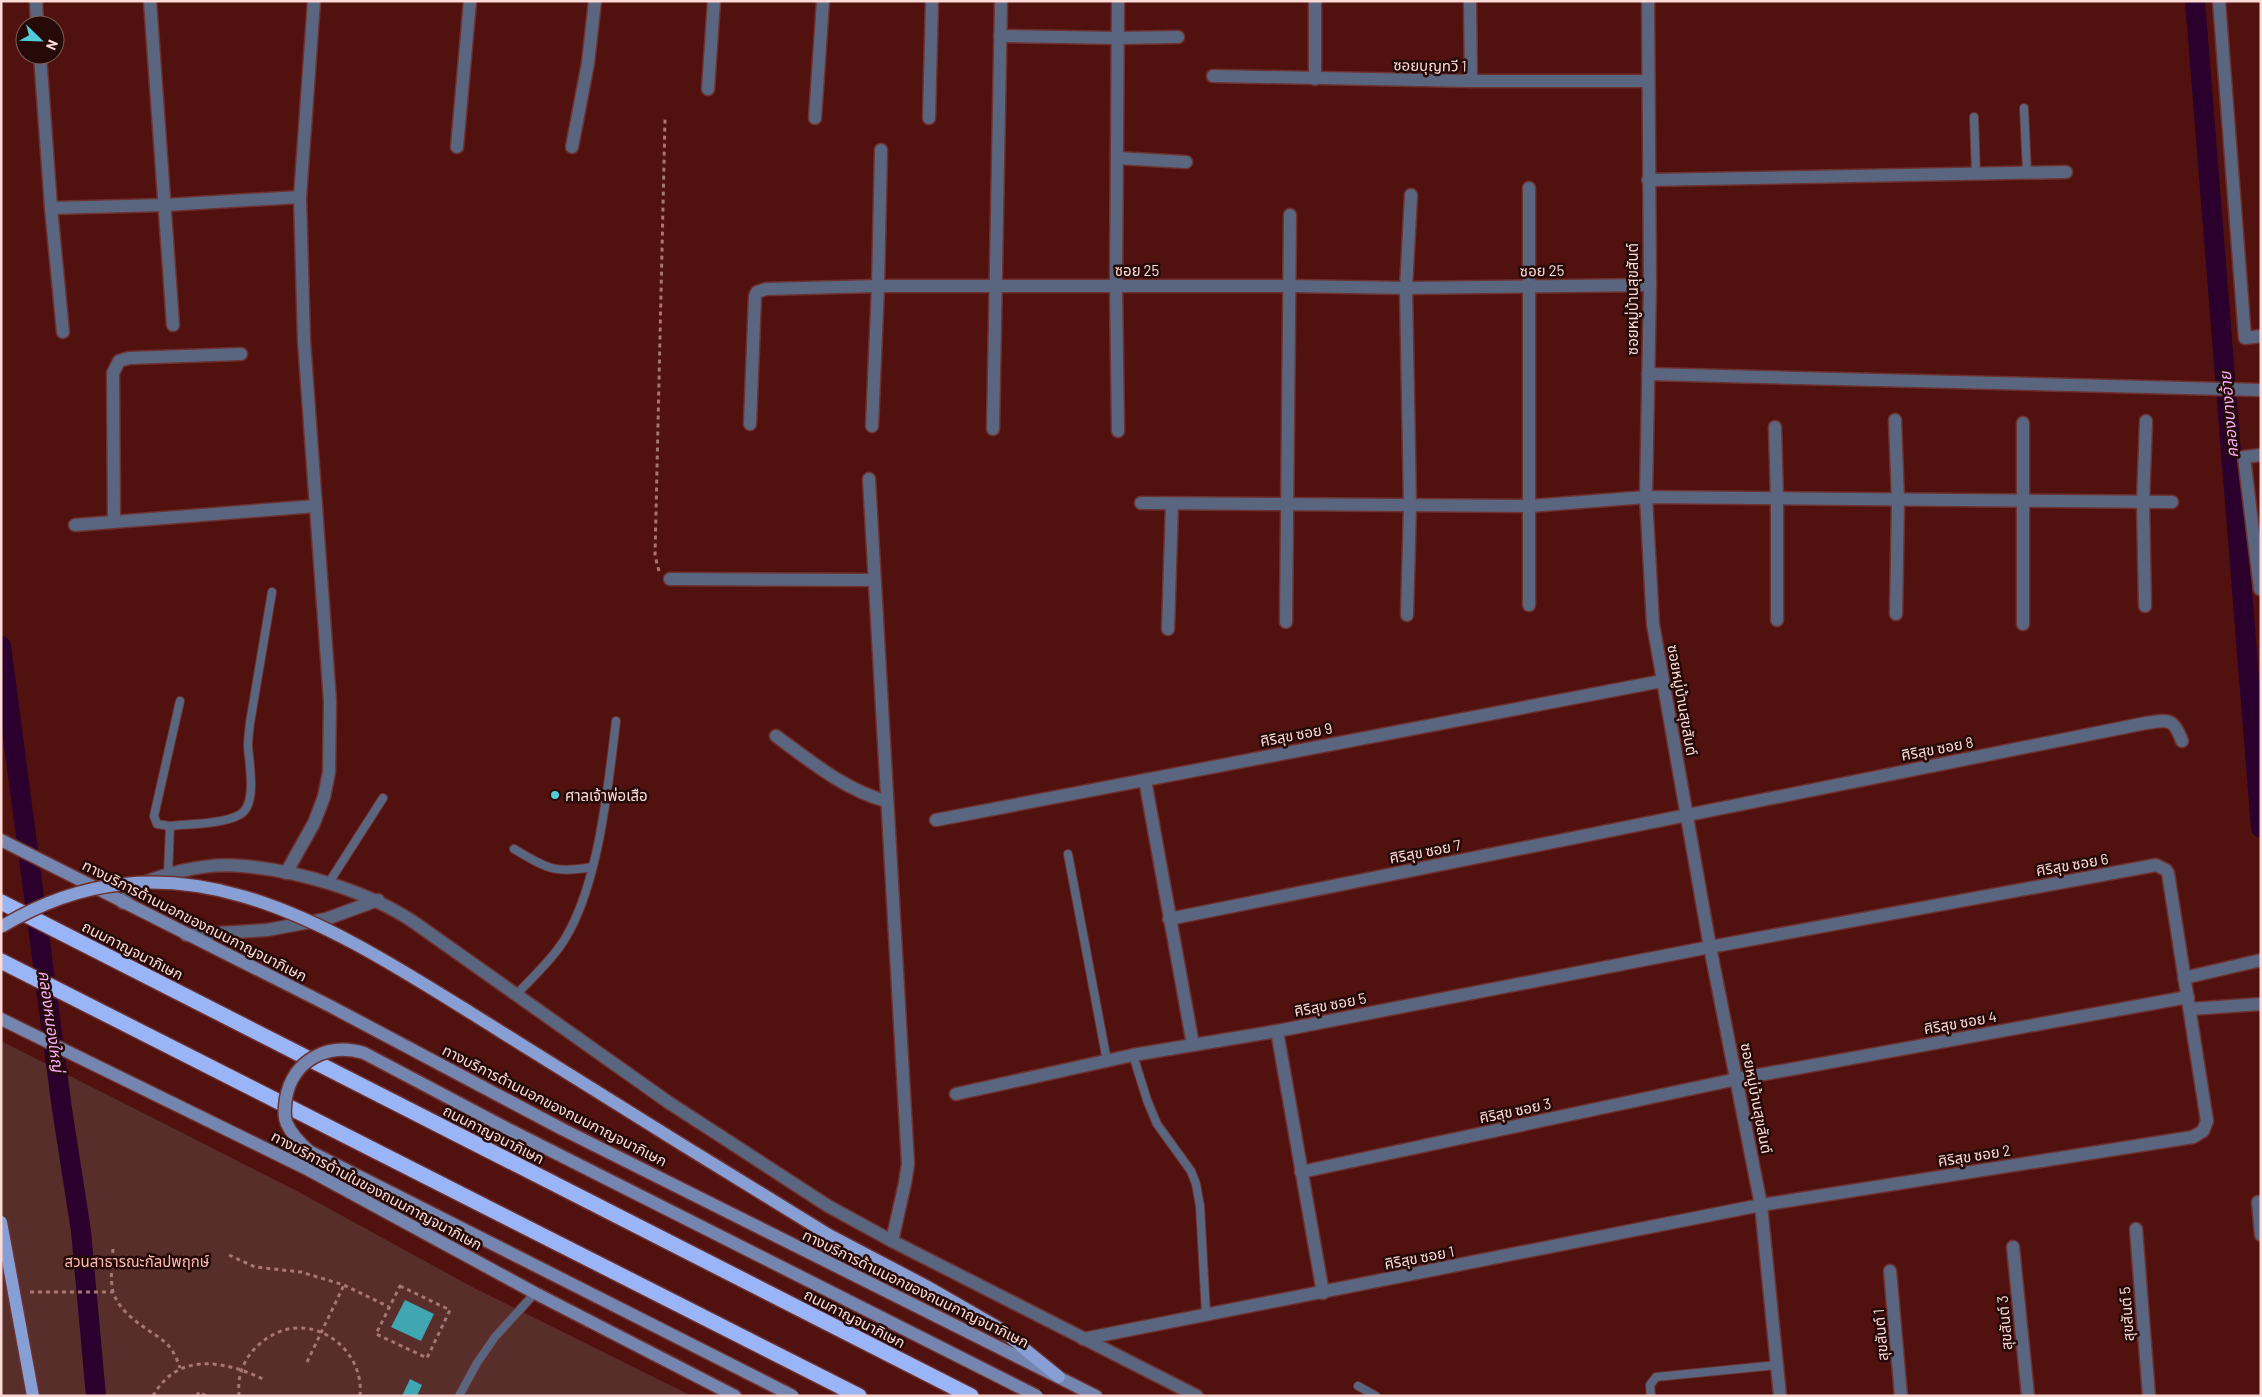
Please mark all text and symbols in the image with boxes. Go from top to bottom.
north arrow [15,15,65,65]
text: N [43,38,62,53]
street label: ซอยบุญทวี 1 [1393,55,1467,76]
street label: ซอยหมู่บ้านสุขสันต์ [1623,243,1642,355]
street label: ซอย 25 [1115,261,1159,279]
street label: ซอย 25 [1520,261,1564,279]
water label: คลองบางอ้าย [2215,370,2241,459]
street label: ซอยหมู่บ้านสุขสันต์ [1663,643,1702,757]
street label: ศิริสุข ซอย 9 [1258,718,1334,751]
street label: ศิริสุข ซอย 8 [1899,732,1975,765]
place label: ศาลเจ้าพ่อเสือ [565,786,648,804]
marker: ศาลเจ้าพ่อเสือ [549,789,561,801]
street label: ศิริสุข ซอย 7 [1388,835,1462,868]
street label: ศิริสุข ซอย 6 [2034,849,2110,880]
street label: ทางบริการด้านนอกของถนนกาญจนาภิเษก [80,855,310,985]
street label: ถนนกาญจนาภิเษก [79,917,187,983]
water label: คลองหนองใหญ่ [35,969,69,1075]
street label: ศิริสุข ซอย 5 [1292,988,1368,1021]
street label: ศิริสุข ซอย 4 [1922,1007,1998,1038]
street label: ทางบริการด้านนอกของถนนกาญจนาภิเษก [440,1040,670,1170]
street label: ซอยหมู่บ้านสุขสันต์ [1736,1041,1777,1155]
street label: ศิริสุข ซอย 3 [1477,1094,1553,1127]
street label: ถนนกาญจนาภิเษก [440,1101,548,1167]
street label: ทางบริการด้านในของถนนกาญจนาภิเษก [268,1127,486,1253]
street label: ศิริสุข ซอย 2 [1936,1140,2012,1171]
street label: ทางบริการด้านนอกของถนนกาญจนาภิเษก [800,1225,1032,1351]
street label: ศิริสุข ซอย 1 [1383,1241,1456,1274]
park label: สวนสาธารณะกัลปพฤกษ์ [65,1252,210,1270]
street label: ถนนกาญจนาภิเษก [801,1285,909,1351]
street label: สุขสันต์ 5 [2115,1286,2138,1342]
street label: สุขสันต์ 3 [1993,1295,2016,1351]
street label: สุขสันต์ 1 [1869,1308,1892,1362]

